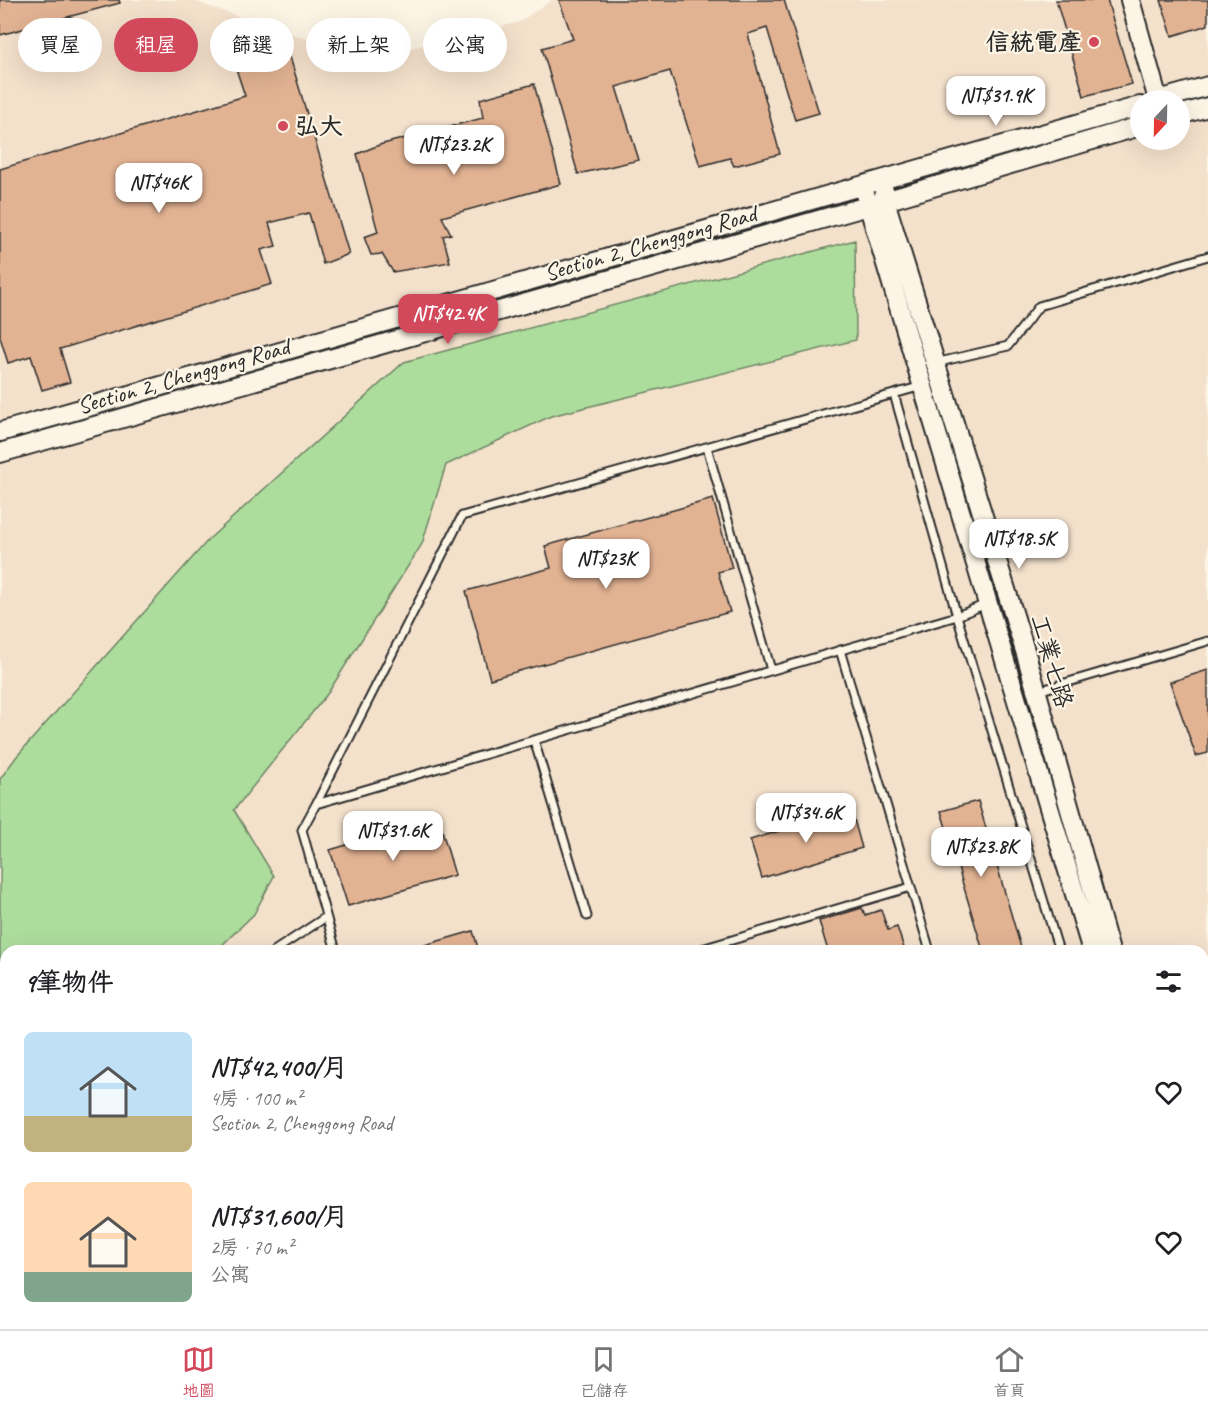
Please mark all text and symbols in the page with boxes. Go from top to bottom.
chip: 買屋 [18,18,102,72]
chip: 租屋 [114,18,198,72]
chip: 篩選 [210,18,294,72]
chip: 新上架 [306,18,411,72]
chip: 公寓 [423,18,507,72]
place label: 信統電產 [986,27,1082,57]
marker: 信統電產 [1087,35,1101,49]
pin: NT$31.9K [934,76,1058,127]
text: NT$31.9K [960,83,1032,108]
north arrow [1130,90,1190,150]
map controls [1130,90,1190,150]
place label: 弘大 [295,111,343,141]
marker: 弘大 [276,119,290,133]
pin: NT$23.2K [392,125,516,176]
text: NT$23.2K [418,132,490,157]
pin: NT$46K [110,163,208,214]
text: NT$46K [129,170,189,195]
street label: Section 2, Chenggong Road [541,197,763,288]
pin: NT$42.4K [386,294,510,345]
text: NT$42.4K [412,301,484,326]
street label: Section 2, Chenggong Road [74,330,296,421]
pin: NT$18.5K [957,519,1081,570]
text: NT$18.5K [983,526,1055,551]
pin: NT$23K [557,539,655,590]
text: NT$23K [577,546,635,571]
street label: 工業七路 [1024,611,1080,711]
pin: NT$34.6K [744,793,868,844]
text: NT$34.6K [770,800,842,825]
pin: NT$31.6K [331,811,455,862]
text: NT$31.6K [357,818,429,843]
pin: NT$23.8K [919,827,1043,878]
text: NT$23.8K [945,834,1017,859]
icon: filters [1152,965,1185,998]
text: 9筆物件 [24,966,113,999]
text: NT$42,400/月 [210,1051,348,1084]
icon: home [72,1056,144,1128]
icon: heart [1152,1076,1185,1109]
text: 4房 · 100 m² [210,1086,302,1111]
text: Section 2, Chenggong Road [210,1111,393,1136]
text: NT$31,600/月 [210,1200,348,1233]
icon: home [72,1206,144,1278]
icon: heart [1152,1226,1185,1259]
text: 2房 · 70 m² [210,1235,293,1260]
text: 公寓 [210,1262,250,1287]
tab: 地圖 [182,1343,215,1401]
tab: 已儲存 [580,1343,628,1401]
tab: 首頁 [993,1343,1026,1401]

